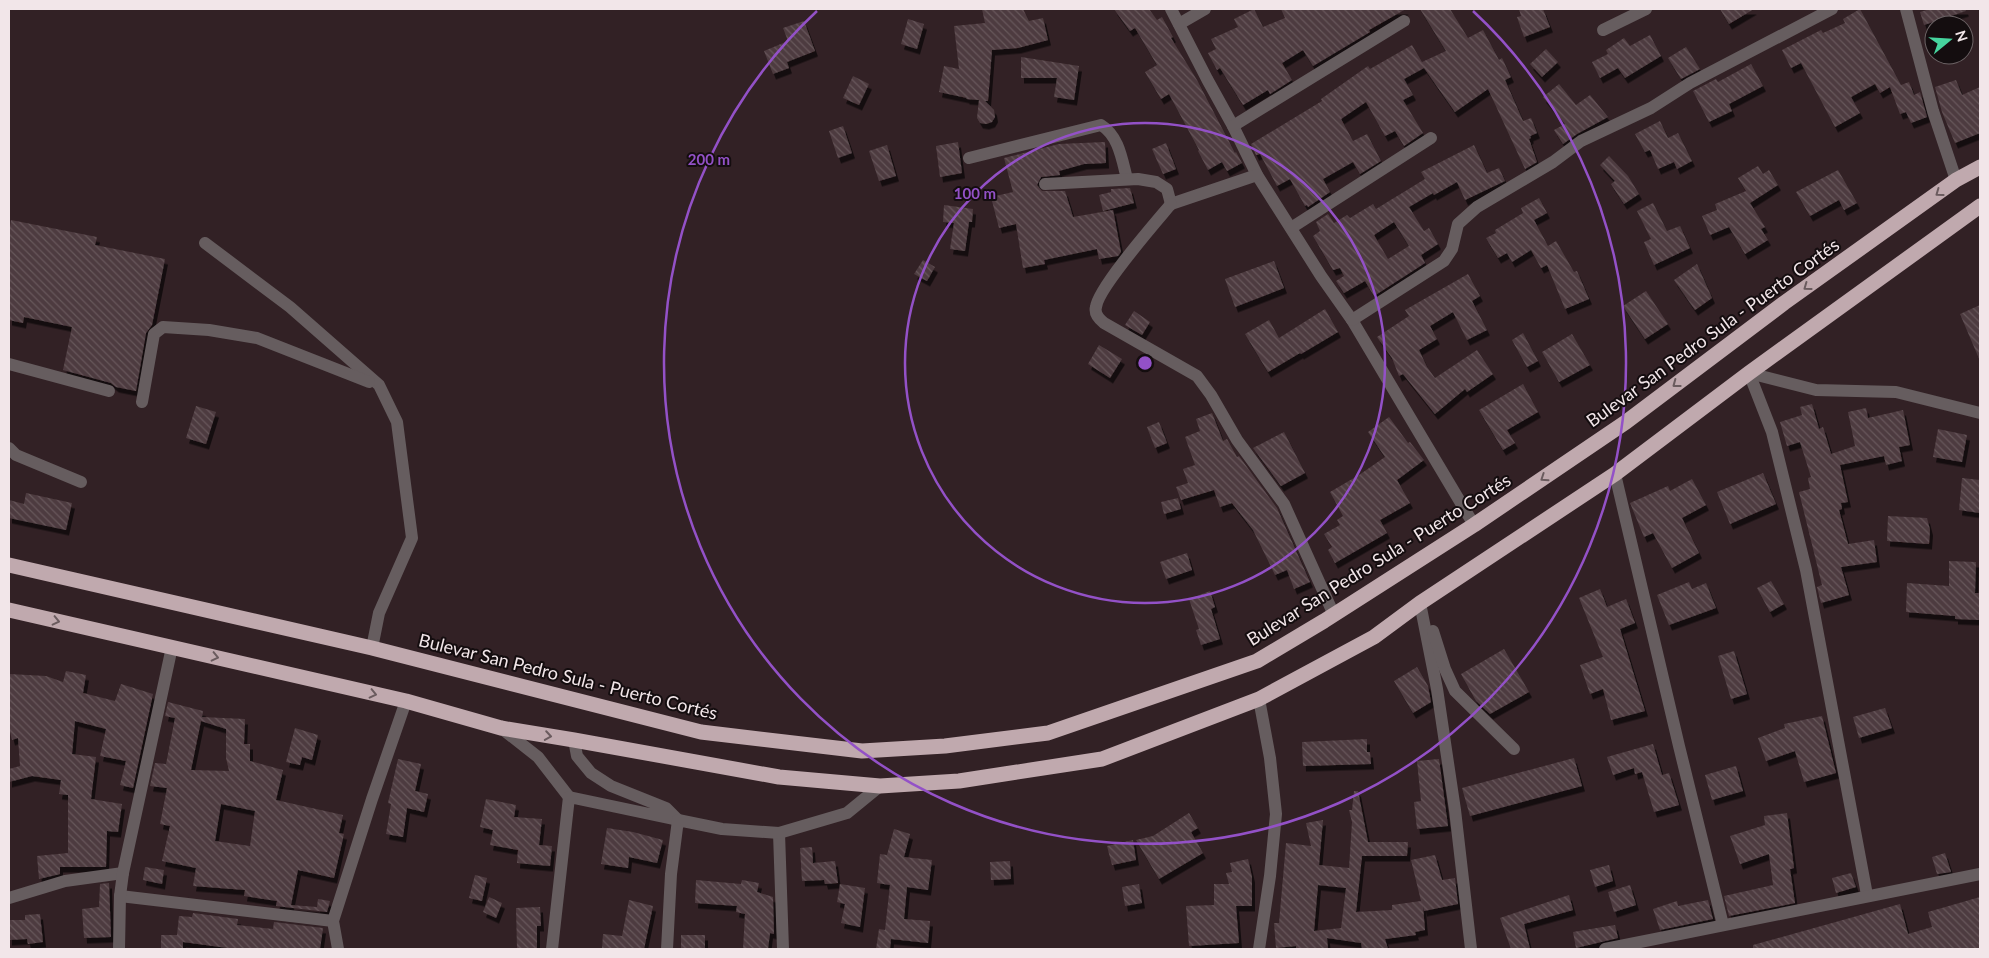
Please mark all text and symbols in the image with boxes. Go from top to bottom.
north arrow [1924,15,1974,65]
text: N [1952,28,1972,44]
text: 200 m [688,150,730,168]
text: 100 m [954,184,996,202]
one-way arrow [1936,187,1945,195]
street label: Bulevar San Pedro Sula - Puerto Cortés [1582,233,1843,431]
one-way arrow [1803,281,1813,290]
centre of rings [1136,354,1154,372]
one-way arrow [1672,378,1682,387]
street label: Bulevar San Pedro Sula - Puerto Cortés [1242,468,1515,650]
one-way arrow [1540,472,1549,481]
one-way arrow [52,615,61,626]
street label: Bulevar San Pedro Sula - Puerto Cortés [417,628,720,724]
one-way arrow [210,651,219,662]
one-way arrow [368,688,377,699]
one-way arrow [543,730,552,740]

